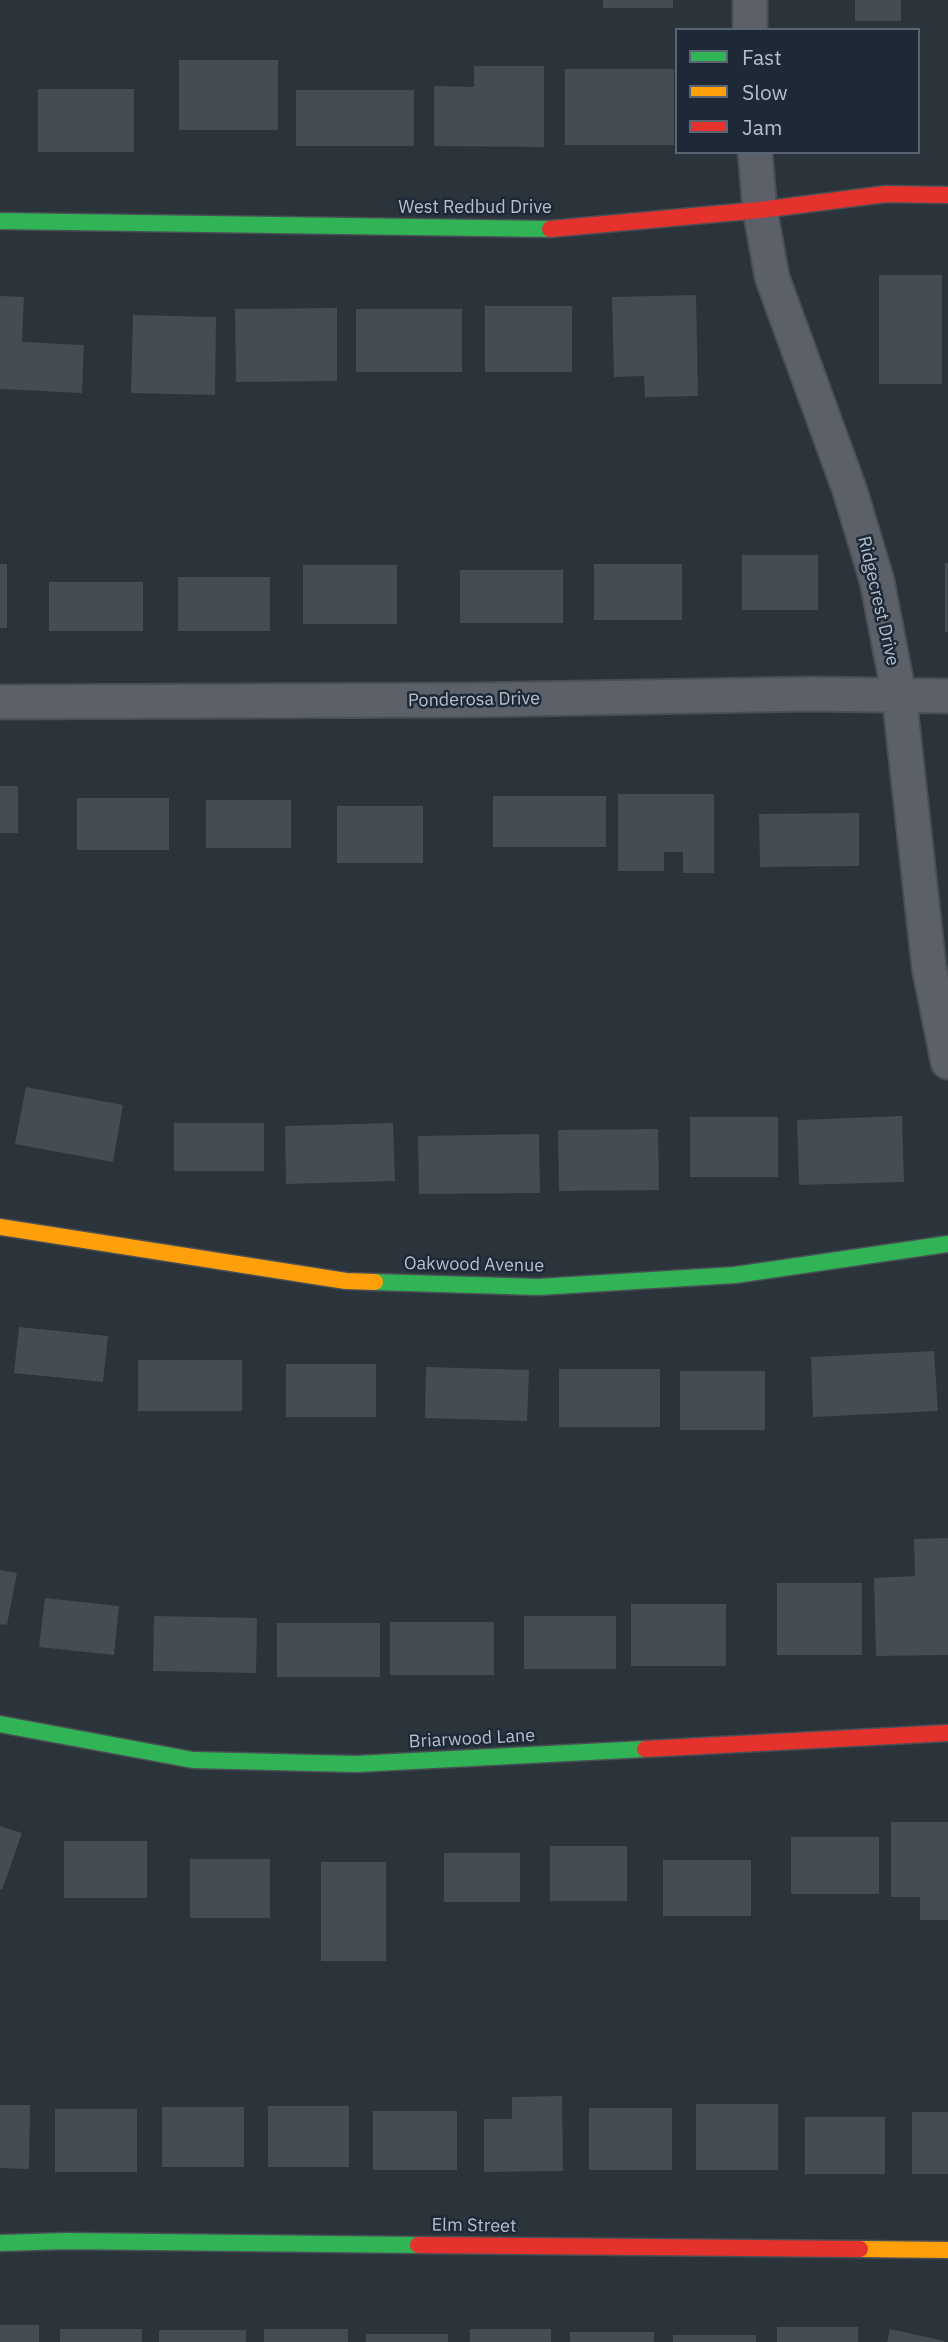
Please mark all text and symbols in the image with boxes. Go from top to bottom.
legend [675,28,920,154]
text: Fast [742,43,782,71]
text: Slow [742,78,788,106]
text: Jam [742,113,782,141]
street label: West Redbud Drive [398,197,552,219]
street label: Ridgecrest Drive [853,534,903,668]
street label: Ponderosa Drive [408,688,540,712]
street label: Oakwood Avenue [404,1253,544,1277]
street label: Briarwood Lane [408,1725,536,1753]
street label: Elm Street [431,2214,517,2238]

